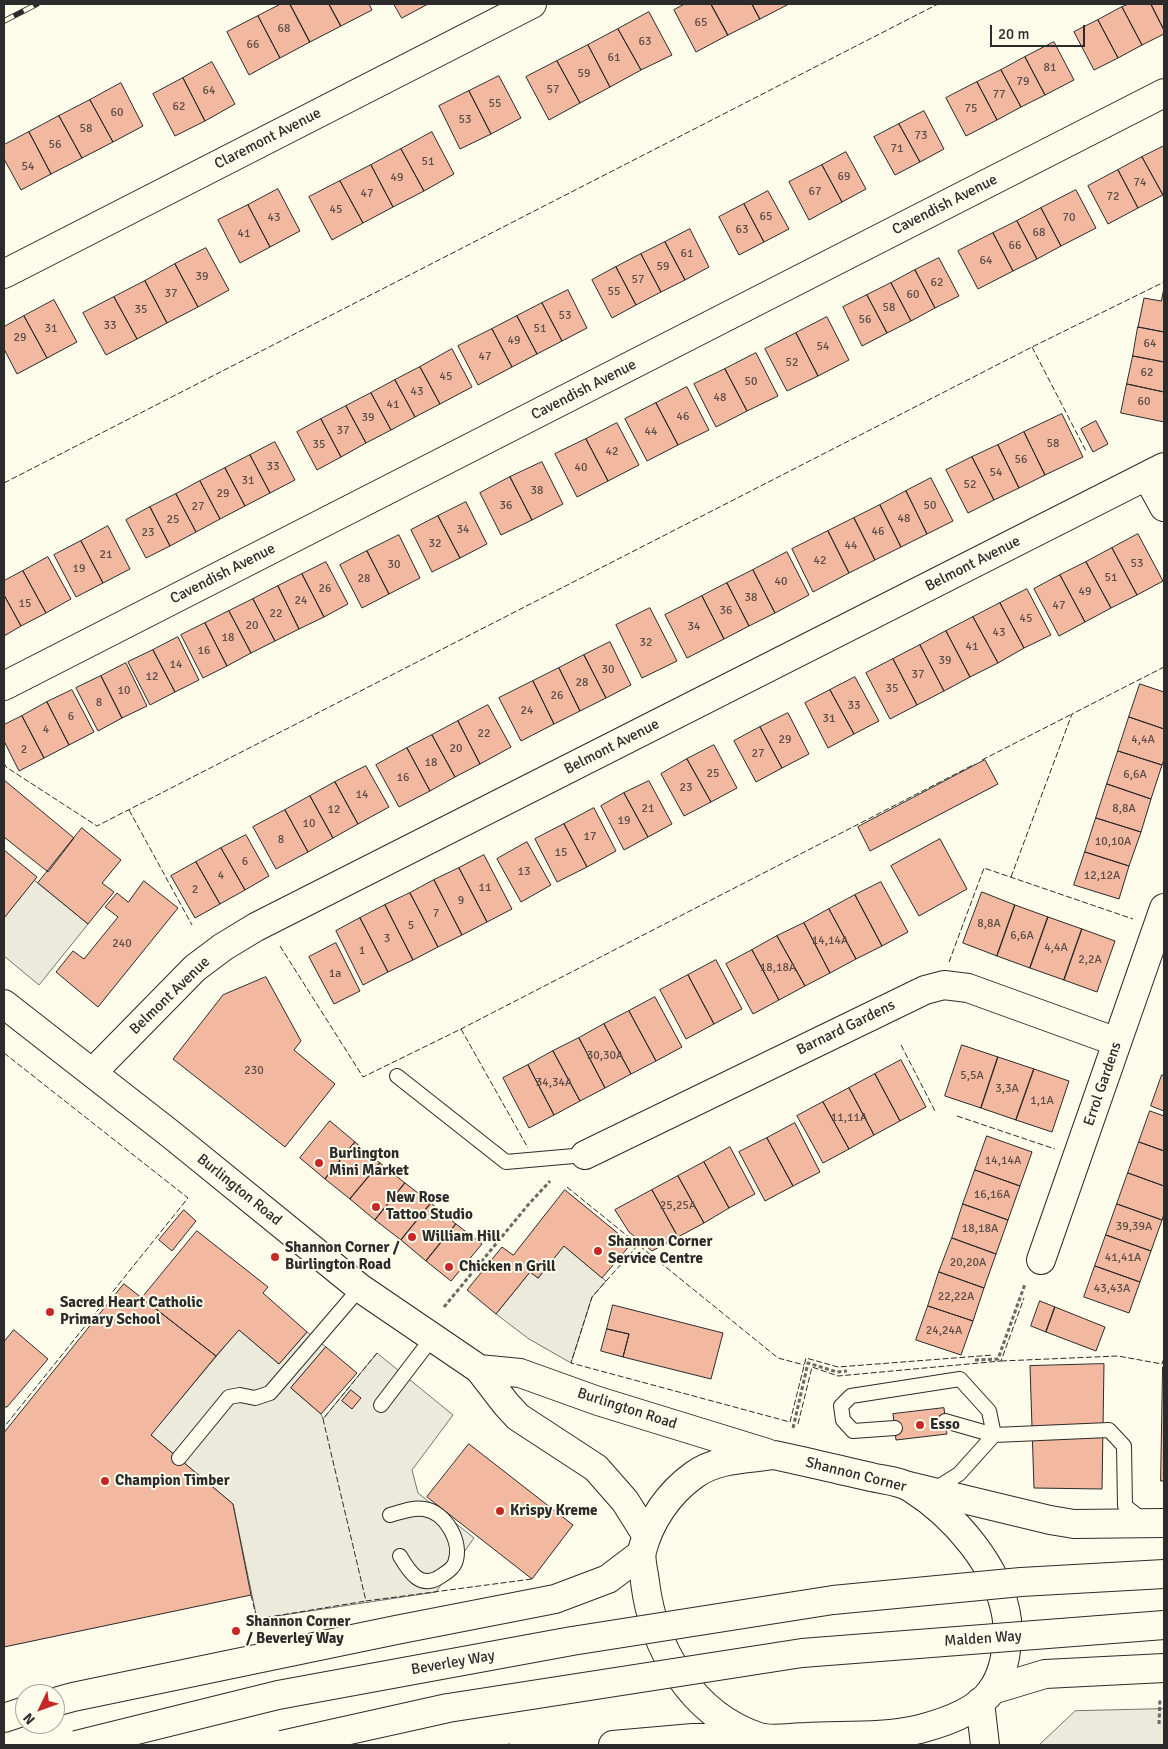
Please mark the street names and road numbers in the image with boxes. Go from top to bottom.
street label: Claremont Avenue [212,104,324,174]
street label: Cavendish Avenue [889,171,1001,239]
street label: Cavendish Avenue [528,356,640,424]
street label: Belmont Avenue [922,532,1024,596]
street label: Cavendish Avenue [167,540,279,608]
street label: Belmont Avenue [561,715,663,779]
street label: Belmont Avenue [126,953,214,1039]
street label: Barnard Gardens [794,996,898,1060]
street label: Errol Gardens [1080,1040,1126,1128]
street label: Burlington Road [193,1150,285,1230]
street label: Burlington Road [575,1384,679,1434]
street label: Shannon Corner [804,1454,908,1496]
street label: Malden Way [944,1627,1022,1651]
street label: Beverley Way [410,1647,496,1679]

